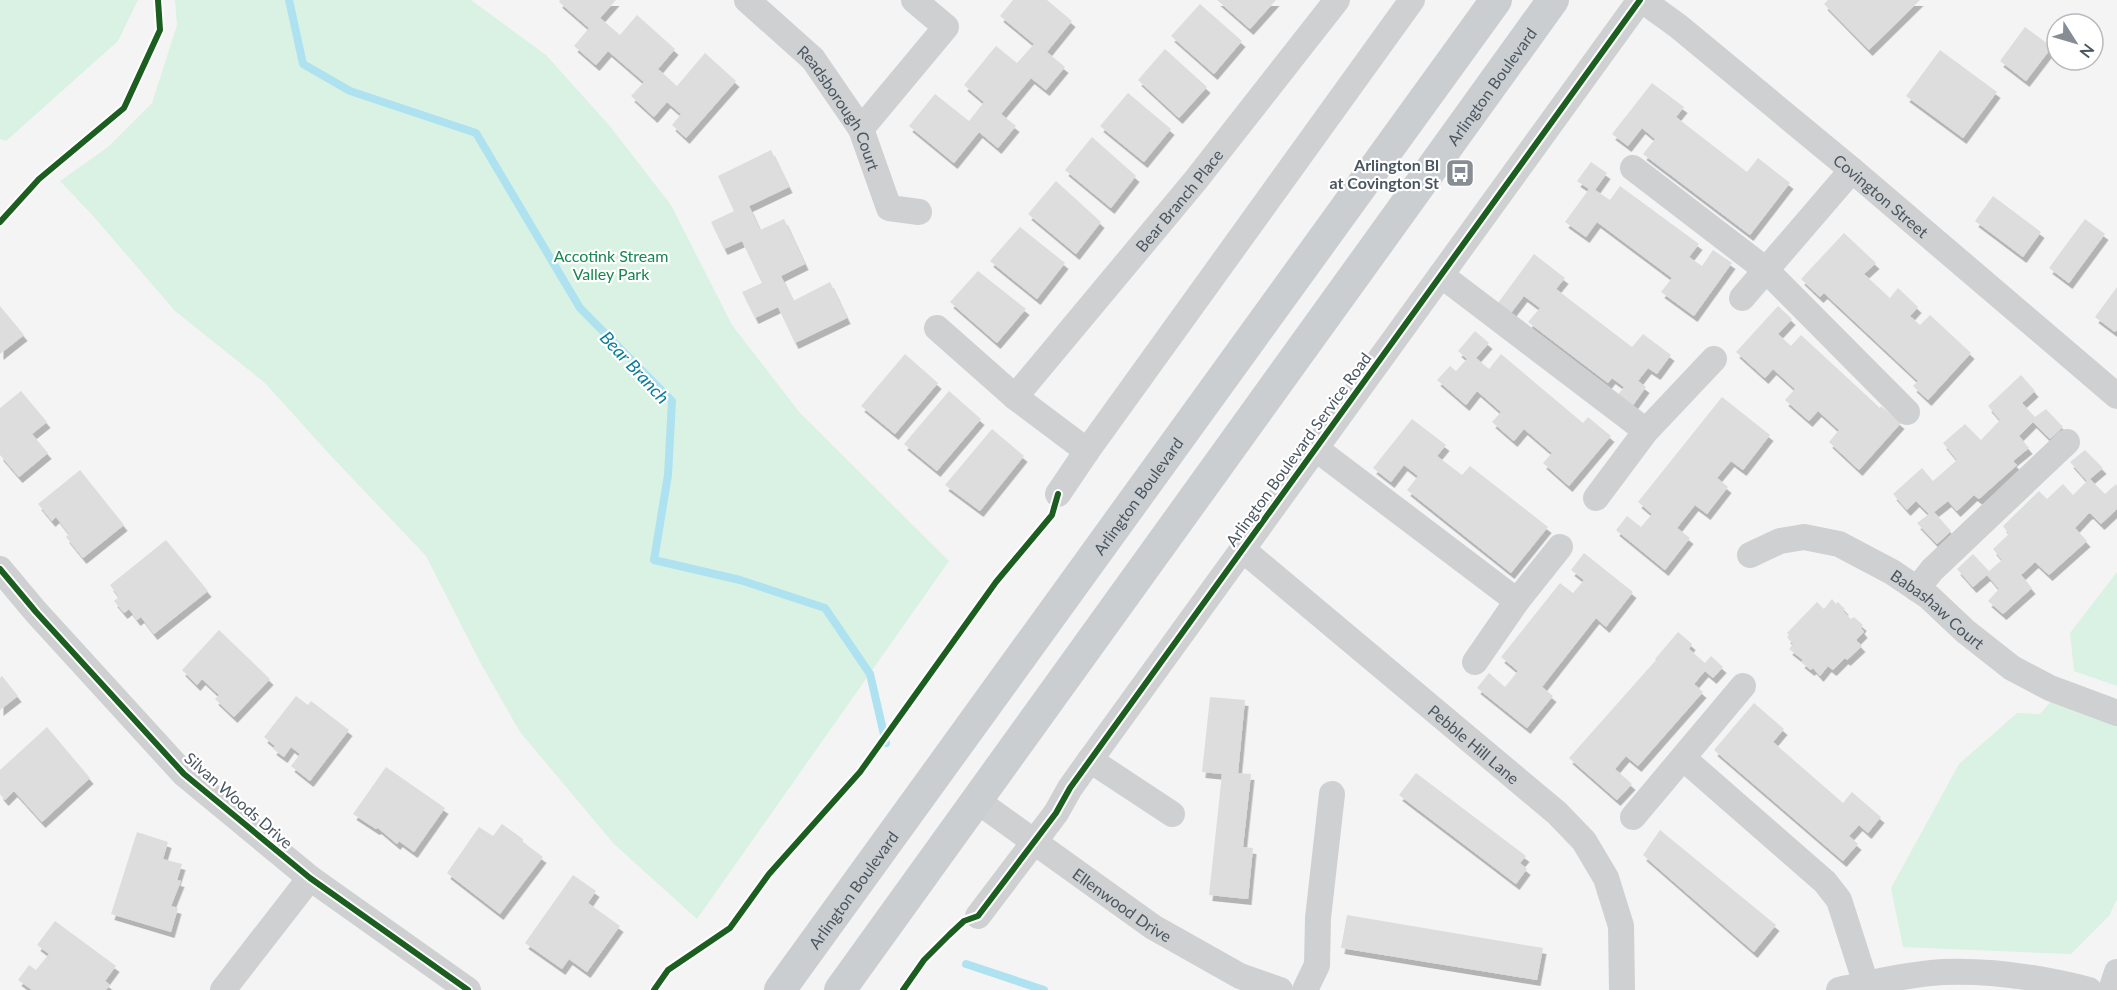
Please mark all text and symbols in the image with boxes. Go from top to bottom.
north arrow [2045,12,2105,72]
street label: Arlington Boulevard [1442,24,1540,148]
street label: Readsborough Court [794,41,884,173]
text: N [2076,41,2099,62]
street label: Bear Branch Place [1131,145,1226,255]
street label: Covington Street [1830,150,1933,241]
place label: Arlington Bl at Covington St [1329,155,1439,192]
bus stop icon: Arlington Bl at Covington St [1444,157,1476,189]
park label: Accotink Stream Valley Park [554,246,668,283]
water label: Bear Branch [596,326,674,408]
street label: Arlington Boulevard Service Road [1221,348,1375,550]
street label: Arlington Boulevard [1089,433,1186,558]
street label: Babashaw Court [1888,565,1989,652]
street label: Pebble Hill Lane [1425,700,1524,787]
street label: Silvan Woods Drive [181,748,297,852]
street label: Arlington Boulevard [804,827,901,952]
street label: Ellenwood Drive [1070,863,1175,945]

